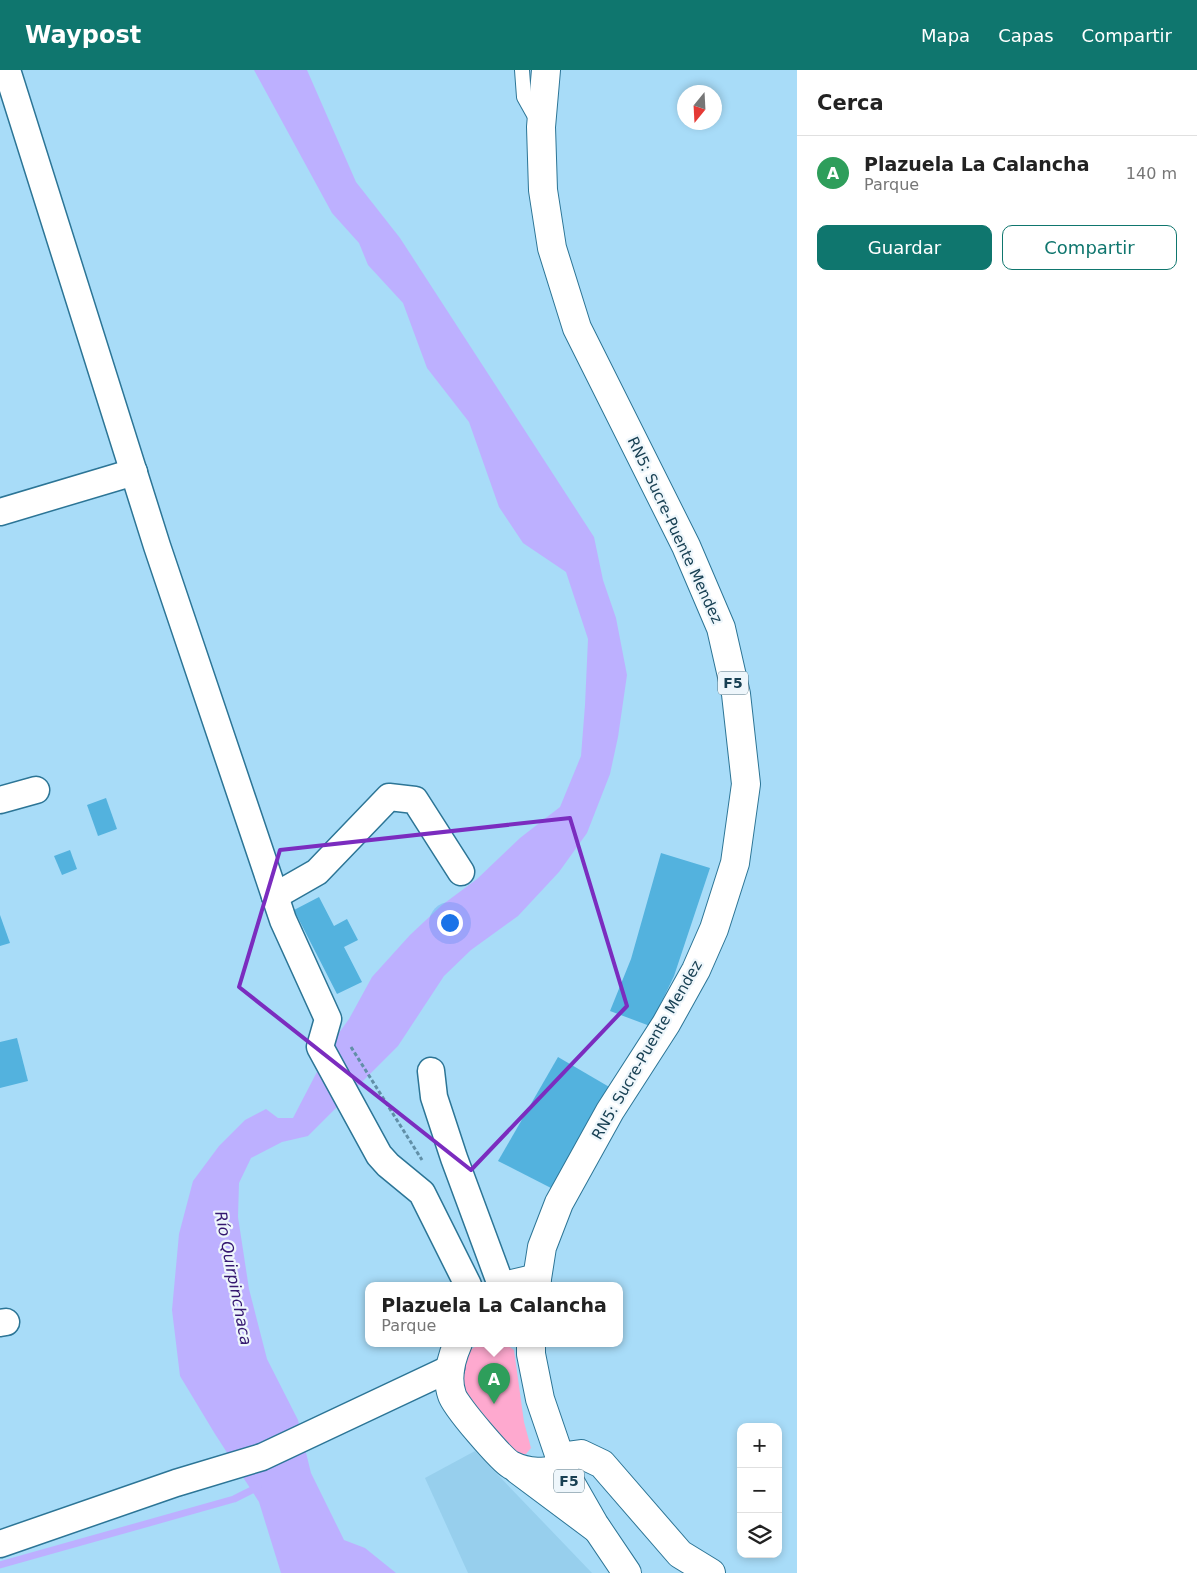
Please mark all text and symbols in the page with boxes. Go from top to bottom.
text: Waypost [25,21,141,49]
text: Mapa [921,25,970,46]
text: Capas [998,25,1054,46]
text: Compartir [1082,25,1172,46]
north arrow [677,85,722,130]
text: Cerca [817,91,884,115]
text: Plazuela La Calancha [864,153,1089,175]
text: A [827,164,839,183]
text: 140 m [1126,164,1177,183]
text: Parque [864,175,919,194]
button: Guardar [817,225,992,270]
button: Compartir [1002,225,1177,270]
street label: RN5: Sucre-Puente Mendez [624,434,726,626]
road number: F5 [718,672,748,694]
your location [437,910,463,936]
street label: RN5: Sucre-Puente Mendez [588,957,706,1143]
water label: Río Quirpinchaca [211,1209,256,1347]
popup [365,1282,623,1347]
text: Plazuela La Calancha [381,1294,607,1316]
text: Parque [381,1316,436,1335]
pin: A [478,1363,510,1404]
map controls [737,1423,782,1558]
button: + [737,1423,782,1468]
button: − [737,1468,782,1513]
road number: F5 [554,1470,584,1492]
button: layers [737,1513,782,1558]

